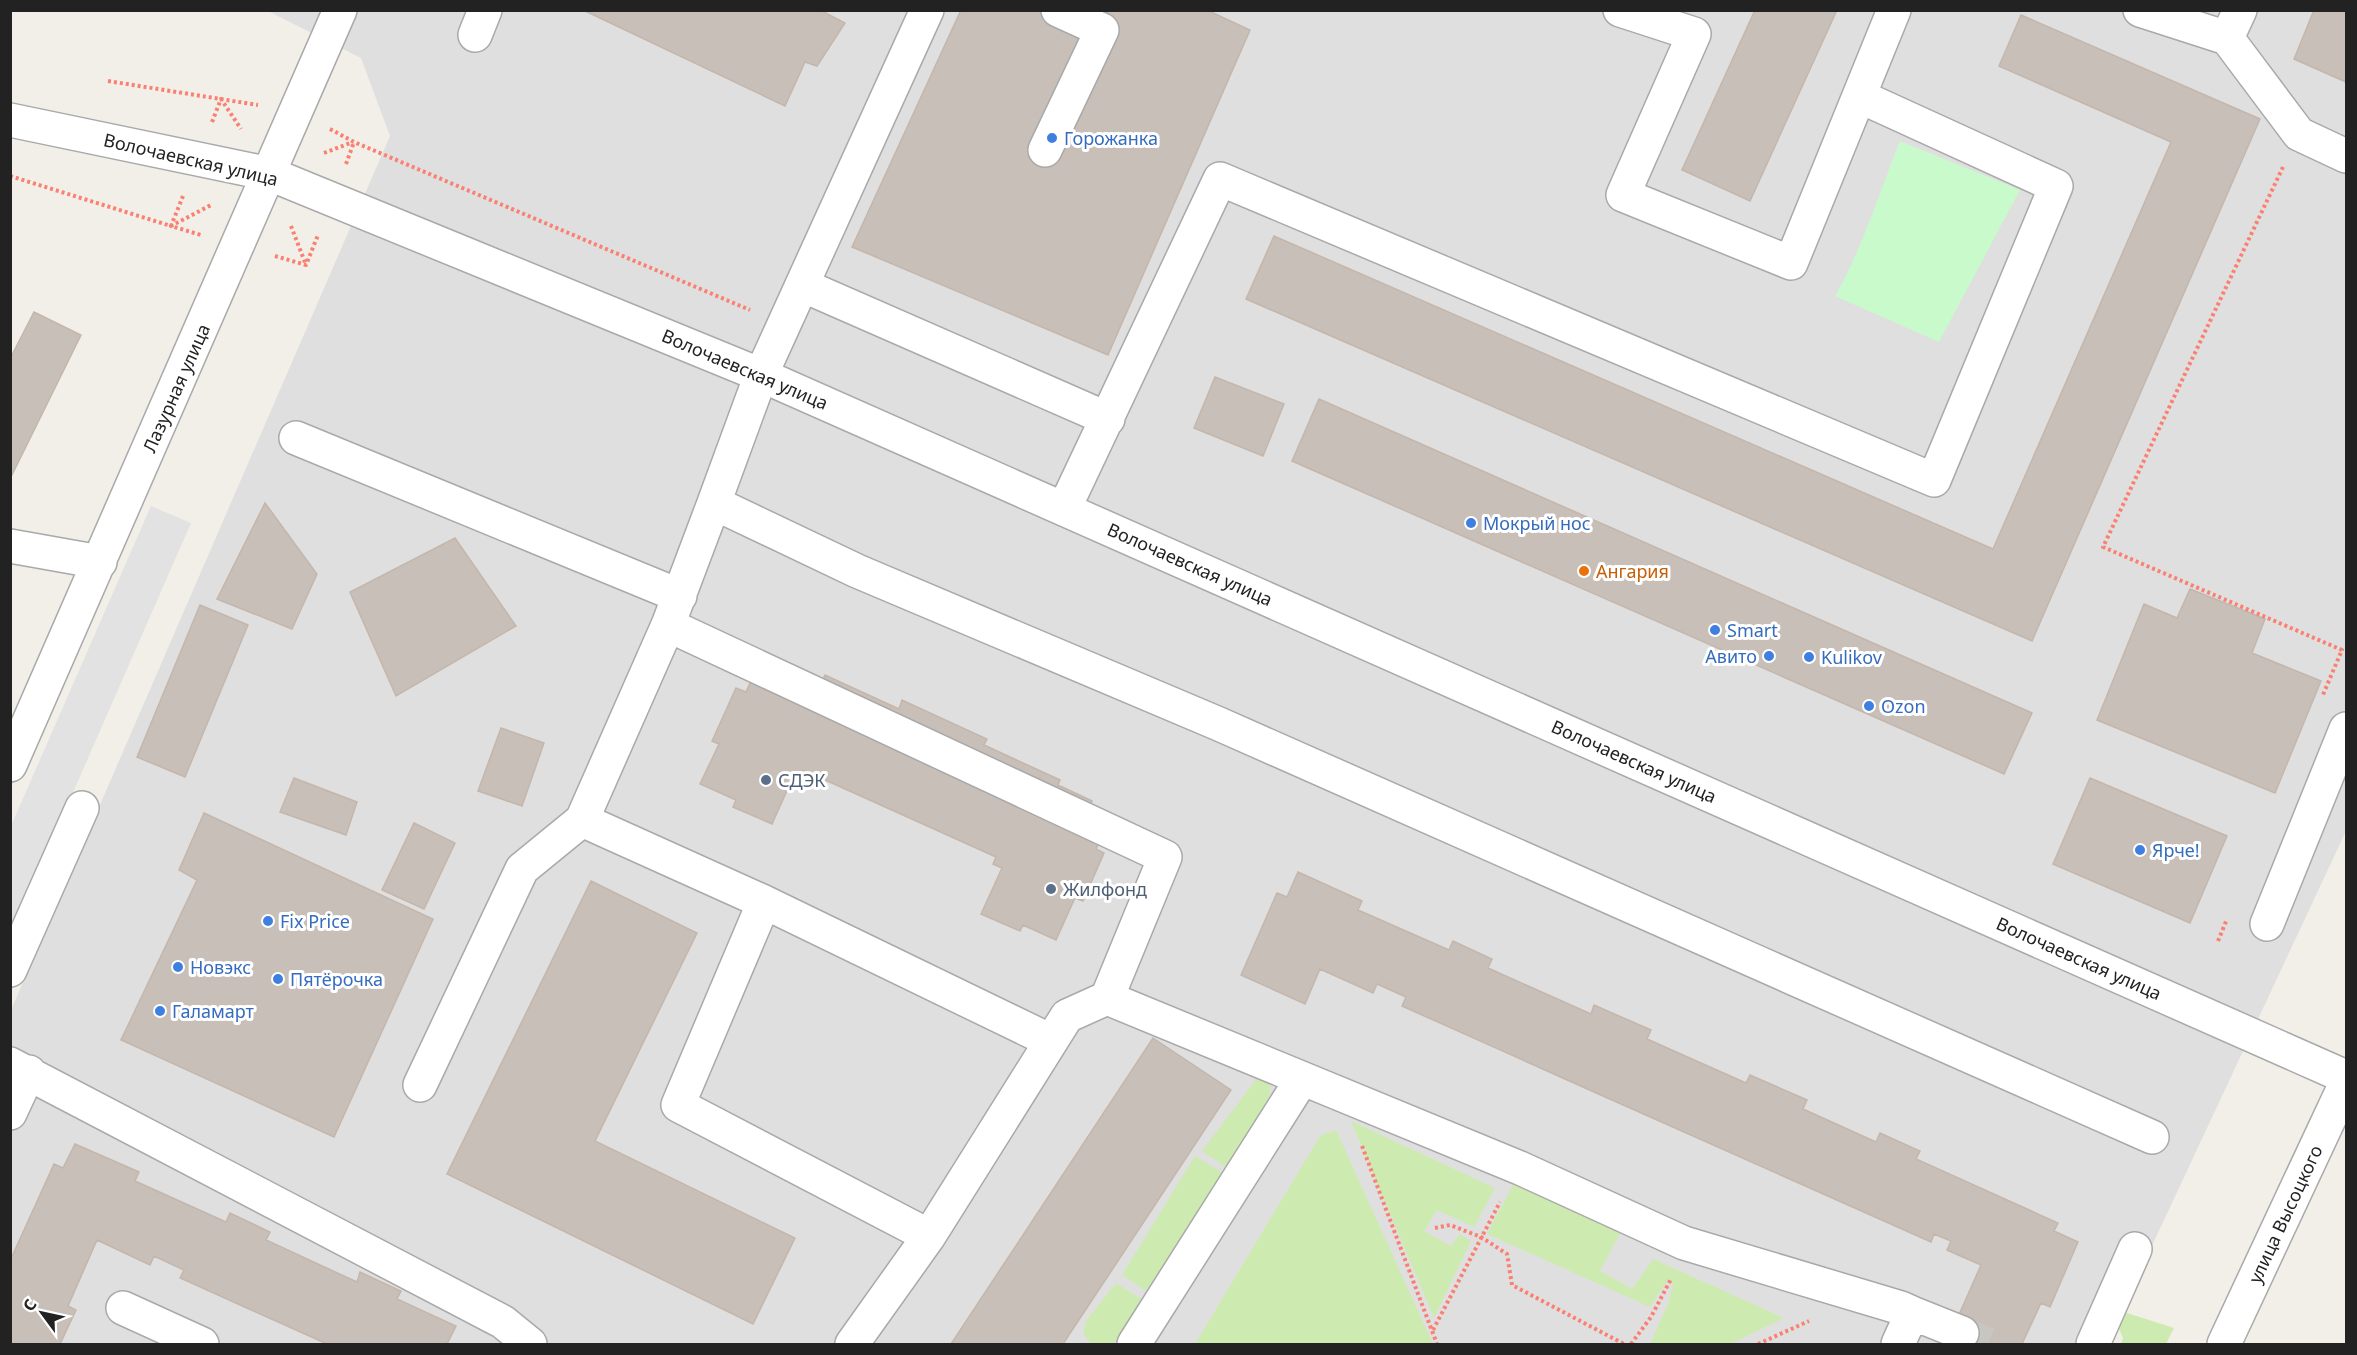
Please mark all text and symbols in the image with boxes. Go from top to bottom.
place label: Горожанка [1064,126,1158,150]
street label: Волочаевская улица [101,127,281,191]
marker: Горожанка [1045,131,1059,145]
street label: Лазурная улица [137,320,215,456]
street label: Волочаевская улица [658,323,832,415]
place label: Мокрый нос [1483,511,1591,535]
marker: Мокрый нос [1464,516,1478,530]
street label: Волочаевская улица [1104,517,1276,611]
place label: Ангария [1596,559,1669,583]
marker: Ангария [1577,564,1591,578]
place label: Smart [1727,618,1778,642]
marker: Smart [1708,623,1722,637]
place label: Авито [1705,644,1757,668]
place label: Kulikov [1821,645,1883,669]
marker: Авито [1762,649,1776,663]
marker: Kulikov [1802,650,1816,664]
place label: Ozon [1881,694,1926,718]
marker: Ozon [1862,699,1876,713]
street label: Волочаевская улица [1548,714,1720,808]
place label: СДЭК [778,768,826,792]
marker: СДЭК [759,773,773,787]
place label: Ярче! [2152,838,2200,862]
marker: Ярче! [2133,843,2147,857]
place label: Жилфонд [1063,877,1147,901]
marker: Жилфонд [1044,882,1058,896]
place label: Fix Price [280,909,350,933]
street label: Волочаевская улица [1993,911,2165,1005]
marker: Fix Price [261,914,275,928]
place label: Новэкс [190,955,251,979]
marker: Новэкс [171,960,185,974]
place label: Пятёрочка [290,967,383,991]
marker: Пятёрочка [271,972,285,986]
place label: Галамарт [172,999,255,1023]
marker: Галамарт [153,1004,167,1018]
street label: улица Высоцкого [2242,1141,2328,1287]
north arrow [12,1283,72,1343]
text: С [17,1295,41,1315]

